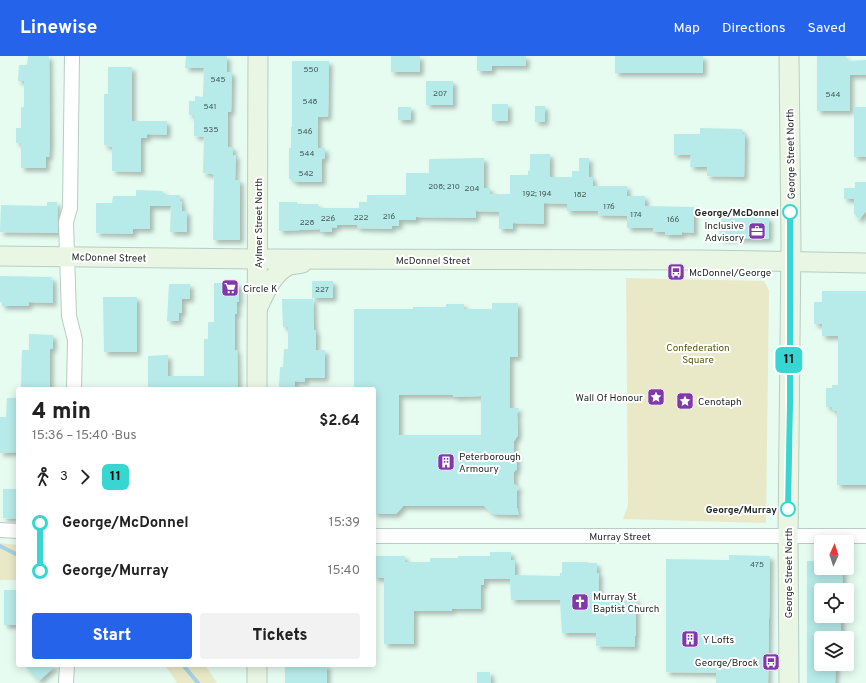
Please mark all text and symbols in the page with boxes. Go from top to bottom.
text: Linewise [20,16,97,40]
text: Map [674,20,700,37]
text: Directions [722,20,786,37]
text: Saved [808,20,846,37]
house number: 550 [303,65,319,75]
house number: 545 [210,75,226,85]
house number: 207 [433,89,447,99]
house number: 544 [825,90,841,100]
house number: 548 [303,97,318,107]
house number: 541 [203,102,217,112]
street label: George Street North [784,109,799,199]
house number: 535 [204,125,218,135]
house number: 546 [298,127,313,137]
house number: 544 [299,149,315,159]
house number: 542 [299,169,314,179]
street label: Aylmer Street North [253,178,266,268]
house number: 208; 210 [428,182,460,192]
house number: 204 [465,184,480,194]
house number: 192; 194 [522,189,552,199]
house number: 182 [574,190,586,200]
house number: 176 [603,202,615,212]
marker: George/McDonnel [782,204,798,220]
place label: George/McDonnel [695,207,779,220]
house number: 174 [630,210,642,220]
house number: 216 [383,212,396,222]
house number: 222 [354,213,368,223]
house number: 226 [321,214,336,224]
house number: 166 [667,215,679,225]
house number: 228 [300,218,314,228]
place label: Inclusive Advisory [704,220,744,245]
office icon: Inclusive Advisory [747,221,767,241]
street label: McDonnel Street [71,251,147,266]
street label: McDonnel Street [396,255,471,268]
bus stop icon: McDonnel/George [666,262,686,282]
place label: McDonnel/George [689,267,771,280]
supermarket icon: Circle K [220,278,240,298]
place label: Circle K [243,283,278,296]
house number: 227 [315,285,329,295]
park label: Confederation Square [666,342,730,367]
line badge: 11 [771,347,807,373]
text: 11 [783,351,795,368]
place icon: Wall Of Honour [646,387,666,407]
place icon: Cenotaph [675,391,695,411]
place label: Wall Of Honour [576,392,643,405]
place label: Cenotaph [698,396,742,409]
text: 4 min [32,399,91,426]
text: $2.64 [319,412,360,431]
text: 15:36 – 15:40 · Bus [32,428,137,444]
place label: Peterborough Armoury [459,451,521,476]
building icon: Peterborough Armoury [436,452,456,472]
icon: walk [32,466,54,488]
icon: forward [74,466,96,488]
text: 11 [110,468,121,485]
text: 3 [60,469,68,485]
marker: George/Murray [780,501,796,517]
place label: George/Murray [706,504,777,517]
text: George/McDonnel [62,514,189,533]
text: 15:39 [329,515,360,531]
street label: George Street North [783,528,796,618]
street label: Murray Street [589,531,651,544]
north arrow [814,535,854,575]
map controls [814,535,854,671]
house number: 475 [750,560,764,570]
text: George/Murray [62,562,169,581]
text: 15:40 [328,563,360,579]
button: locate [814,583,854,623]
place label: Murray St Baptist Church [593,591,660,616]
church icon: Murray St Baptist Church [570,592,590,612]
button: Start [32,613,192,659]
button: Tickets [200,613,360,659]
building icon: Y Lofts [680,629,700,649]
button: layers [814,631,854,671]
place label: Y Lofts [703,634,735,647]
bus stop icon: George/Brock [761,652,781,672]
place label: George/Brock [695,657,758,670]

